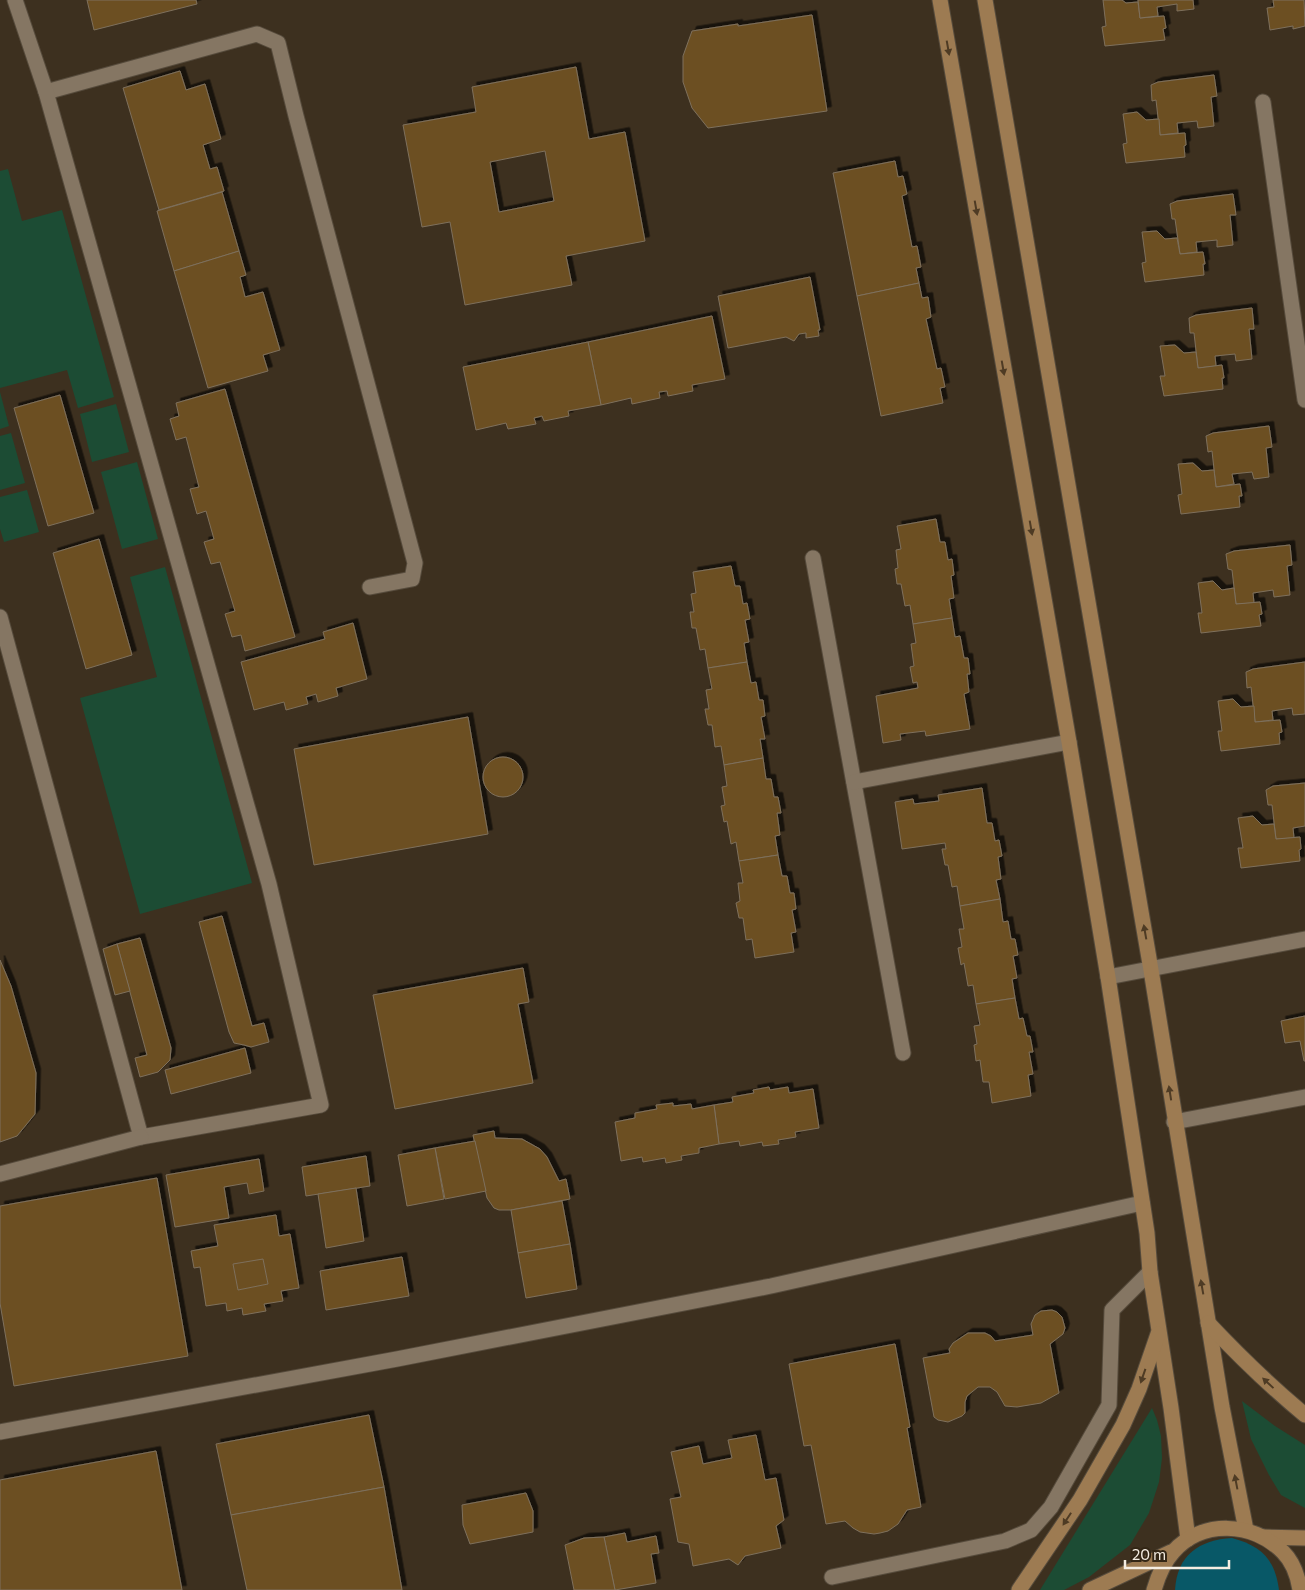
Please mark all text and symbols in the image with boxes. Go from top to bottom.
one-way arrow [945,40,953,56]
one-way arrow [972,201,980,217]
one-way arrow [1000,361,1008,377]
one-way arrow [1028,521,1036,537]
one-way arrow [1140,924,1148,940]
one-way arrow [1165,1084,1173,1100]
one-way arrow [1198,1279,1206,1295]
one-way arrow [1139,1369,1147,1384]
one-way arrow [1262,1377,1274,1389]
one-way arrow [1232,1473,1240,1489]
one-way arrow [1062,1513,1072,1526]
scale bar [1125,1538,1229,1570]
text: 20 m [1132,1545,1166,1563]

